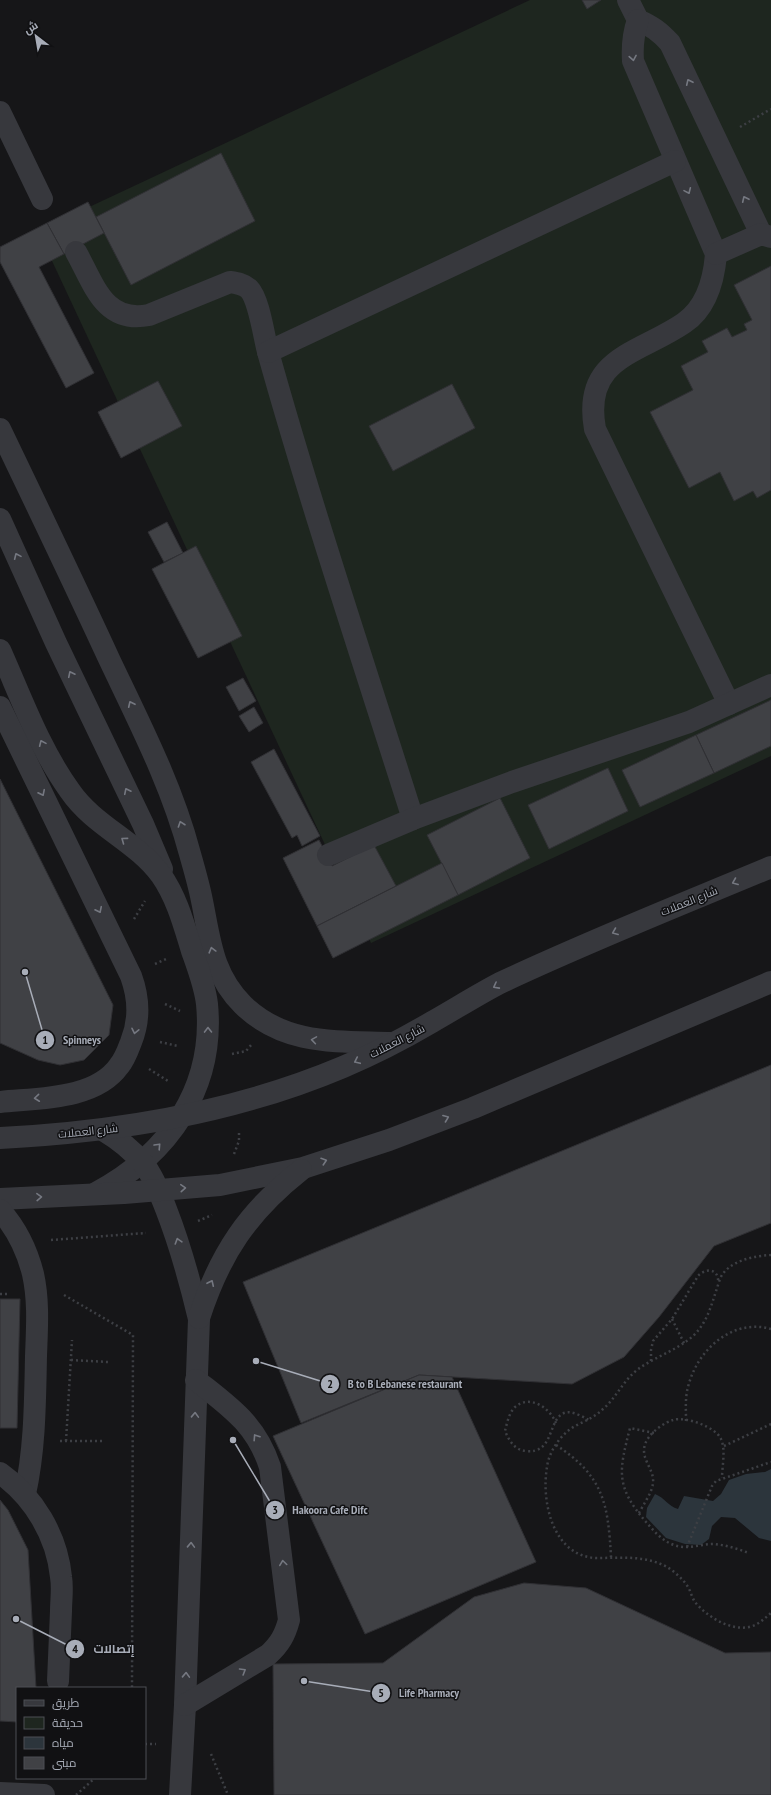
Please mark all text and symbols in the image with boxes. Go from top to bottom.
north arrow [16,16,56,56]
text: ش [21,18,41,37]
one-way arrow [628,55,637,61]
one-way arrow [686,78,694,86]
one-way arrow [683,186,691,194]
one-way arrow [742,196,750,203]
one-way arrow [13,552,21,559]
one-way arrow [68,671,76,678]
one-way arrow [128,701,136,709]
one-way arrow [39,739,47,747]
one-way arrow [124,788,132,796]
one-way arrow [37,789,45,796]
one-way arrow [177,821,186,828]
one-way arrow [122,838,129,845]
one-way arrow [731,878,738,886]
street label: شارع العملات [659,883,720,920]
one-way arrow [94,905,101,913]
one-way arrow [611,927,618,935]
one-way arrow [208,947,216,954]
one-way arrow [493,981,501,988]
street label: شارع العملات [367,1021,427,1062]
one-way arrow [204,1027,212,1033]
callout: Spinneys [35,1028,109,1052]
one-way arrow [131,1028,139,1034]
text: 1 [42,1032,48,1047]
text: Spinneys [63,1032,101,1047]
one-way arrow [311,1036,317,1045]
one-way arrow [354,1056,362,1064]
one-way arrow [34,1093,40,1102]
one-way arrow [443,1114,450,1123]
street label: شارع العملات [57,1121,119,1142]
one-way arrow [154,1143,161,1151]
one-way arrow [320,1158,327,1166]
one-way arrow [180,1183,186,1192]
one-way arrow [36,1193,42,1202]
one-way arrow [174,1238,183,1245]
one-way arrow [206,1279,214,1287]
callout: B to B Lebanese restaurant [320,1372,470,1396]
text: 2 [327,1376,333,1391]
text: B to B Lebanese restaurant [348,1376,463,1391]
one-way arrow [191,1412,199,1418]
one-way arrow [254,1434,261,1441]
callout: Hakoora Cafe Difc [265,1498,376,1522]
text: 3 [272,1502,278,1517]
text: Hakoora Cafe Difc [292,1502,368,1517]
one-way arrow [186,1542,195,1548]
one-way arrow [279,1560,288,1566]
callout: إتصالات [65,1637,143,1661]
text: 4 [72,1641,78,1656]
text: إتصالات [93,1641,135,1657]
one-way arrow [239,1668,246,1675]
one-way arrow [182,1672,190,1678]
callout: Life Pharmacy [371,1681,467,1705]
text: 5 [378,1685,384,1700]
text: Life Pharmacy [399,1685,459,1700]
legend [16,1687,146,1779]
text: طريق [52,1695,80,1710]
text: حديقة [52,1715,83,1730]
text: مياه [52,1735,74,1750]
text: مبنى [52,1755,77,1770]

